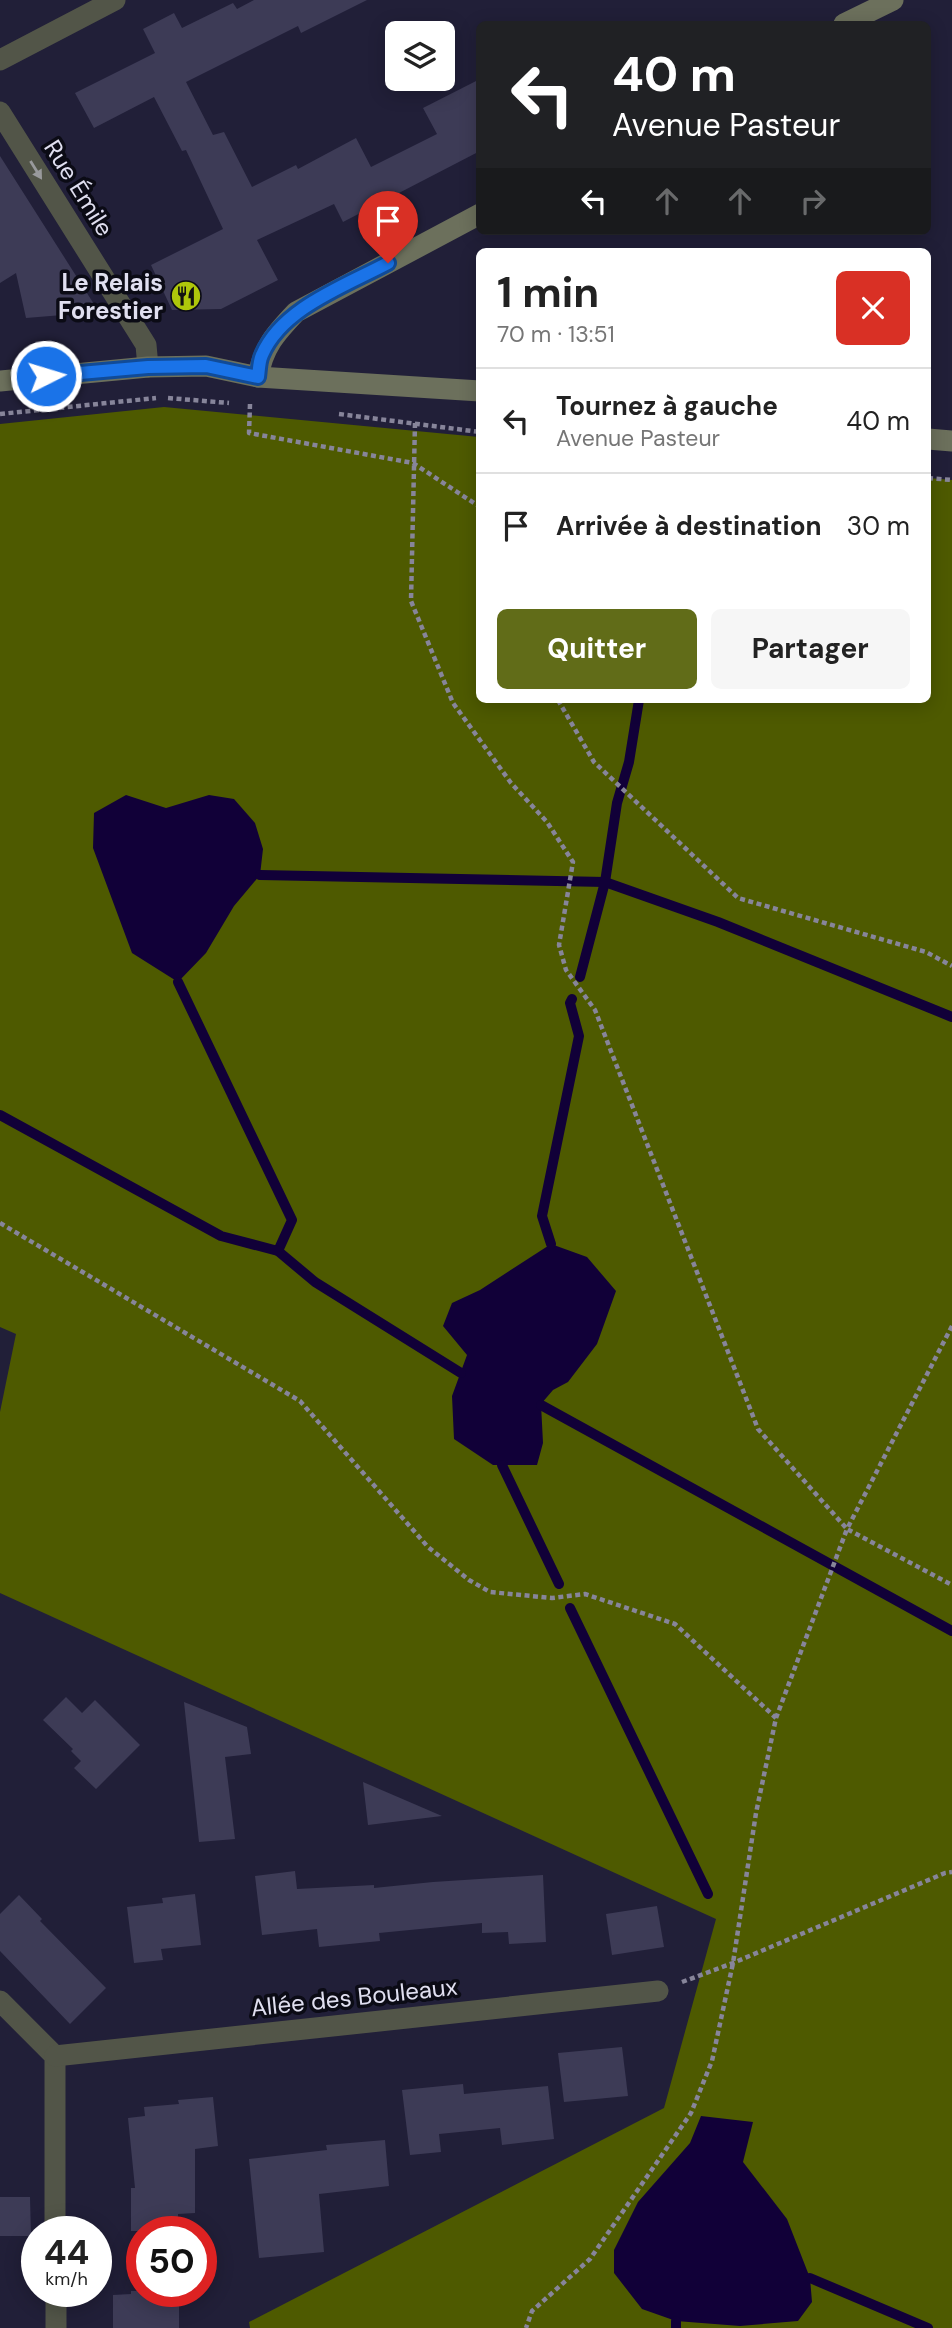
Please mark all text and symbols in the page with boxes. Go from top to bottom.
map controls [385,21,455,91]
button: layers [385,21,455,91]
text: 40 m [612,42,736,106]
icon: left [497,49,588,140]
text: Avenue Pasteur [612,104,840,146]
street label: Rue Émile [37,134,121,242]
one-way arrow [30,160,43,179]
icon: left [575,182,613,220]
icon: ahead [648,182,686,220]
icon: ahead [721,182,759,220]
icon: right [794,182,832,220]
pin [358,191,418,263]
icon: arrive [369,202,407,240]
text: 1 min [497,265,599,320]
place label: Le Relais Forestier [58,267,163,326]
button: close [836,271,910,345]
restaurant icon: Le Relais Forestier [169,279,203,313]
text: 70 m · 13:51 [497,319,615,349]
position arrow [9,339,83,413]
text: Tournez à gauche [556,389,778,423]
icon: left [497,402,535,440]
text: 40 m [846,404,910,438]
text: Avenue Pasteur [556,423,720,453]
icon: arrive [497,507,535,545]
text: Arrivée à destination [556,509,822,543]
text: 30 m [847,509,910,543]
button: Quitter [497,609,697,689]
button: Partager [711,609,910,689]
street label: Allée des Bouleaux [249,1971,459,2023]
speed limit sign: 50 [126,2216,217,2307]
text: 44 [44,2229,89,2275]
text: km/h [45,2267,88,2291]

